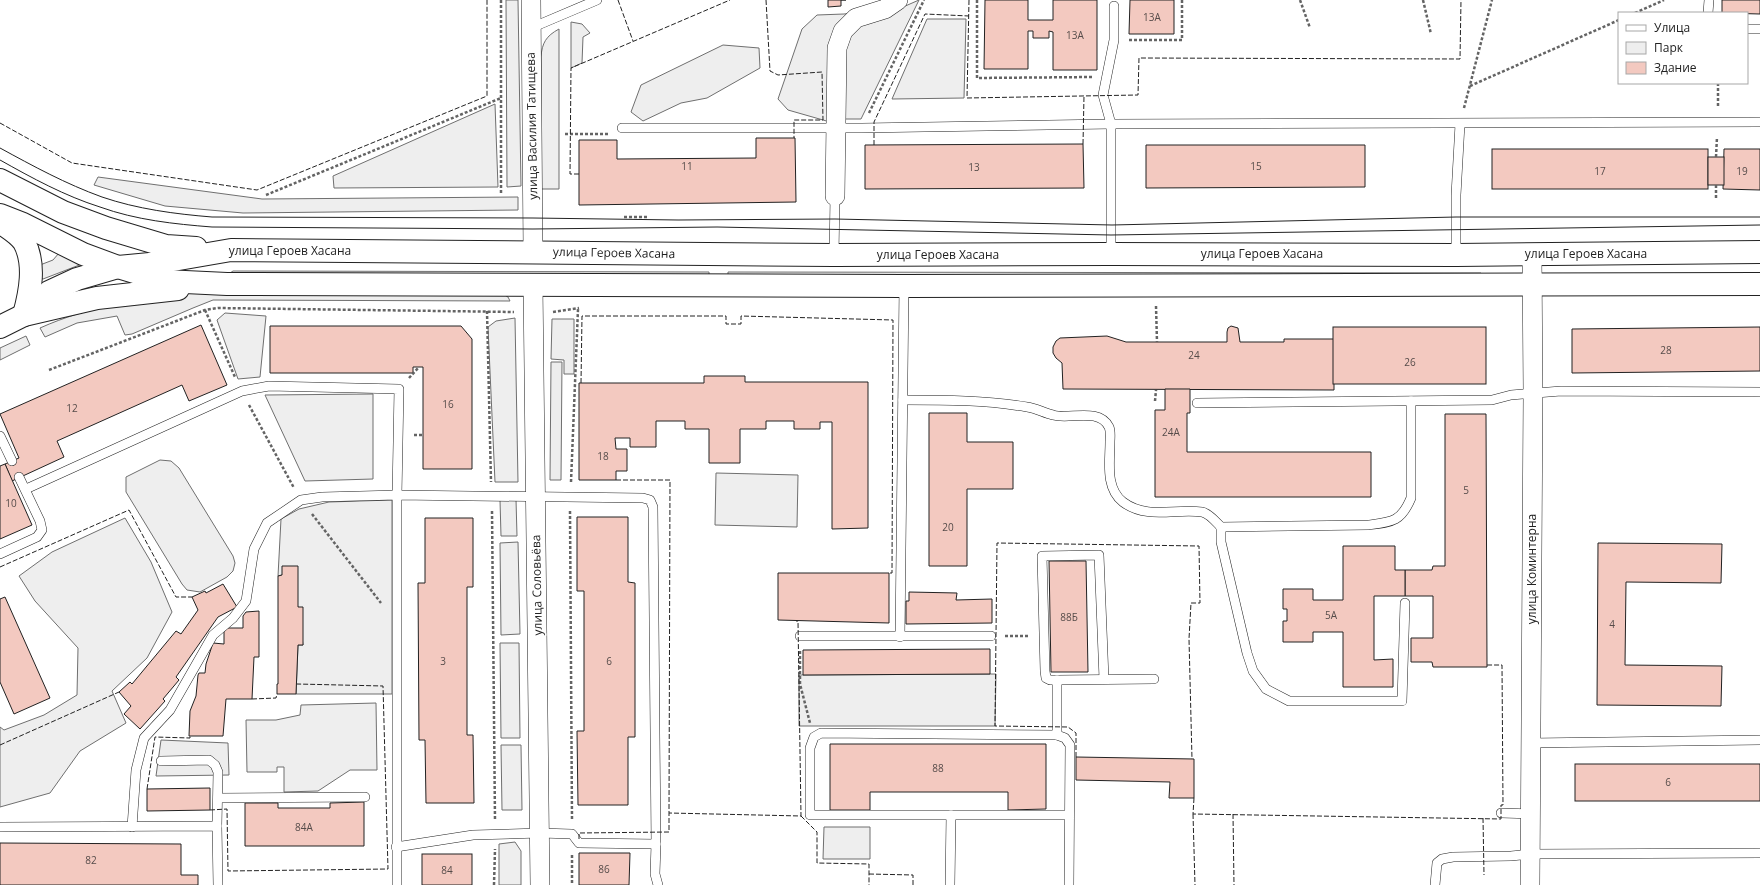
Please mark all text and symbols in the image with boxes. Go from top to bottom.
house number: 13А [1143,10,1162,24]
legend [1618,12,1748,84]
text: Улица [1654,19,1690,36]
house number: 13А [1066,28,1085,42]
text: Парк [1654,39,1684,56]
street label: улица Василия Татищева [522,52,541,200]
text: Здание [1654,59,1697,76]
house number: 11 [681,159,693,173]
house number: 15 [1250,159,1262,173]
house number: 13 [968,160,980,174]
house number: 17 [1594,164,1606,178]
house number: 19 [1736,164,1748,178]
street label: улица Героев Хасана [229,242,351,259]
street label: улица Героев Хасана [553,243,675,262]
street label: улица Героев Хасана [1201,245,1323,262]
street label: улица Героев Хасана [1525,245,1647,262]
street label: улица Героев Хасана [877,246,999,263]
house number: 28 [1660,343,1672,357]
house number: 24 [1188,348,1200,362]
house number: 26 [1404,355,1416,369]
house number: 16 [442,397,454,411]
house number: 12 [66,401,78,415]
house number: 24А [1162,425,1181,439]
house number: 18 [597,449,609,463]
house number: 5 [1463,483,1469,497]
house number: 10 [5,496,17,510]
street label: улица Коминтерна [1523,514,1540,624]
house number: 20 [942,520,954,534]
street label: улица Соловьёва [527,534,546,636]
house number: 5А [1325,608,1338,622]
house number: 88Б [1060,610,1078,624]
house number: 4 [1609,617,1615,631]
house number: 3 [440,654,446,668]
house number: 6 [606,654,612,668]
house number: 88 [932,761,944,775]
house number: 6 [1665,775,1671,789]
house number: 84А [295,820,314,834]
house number: 82 [85,853,97,867]
house number: 86 [598,862,610,876]
house number: 84 [441,863,453,877]

